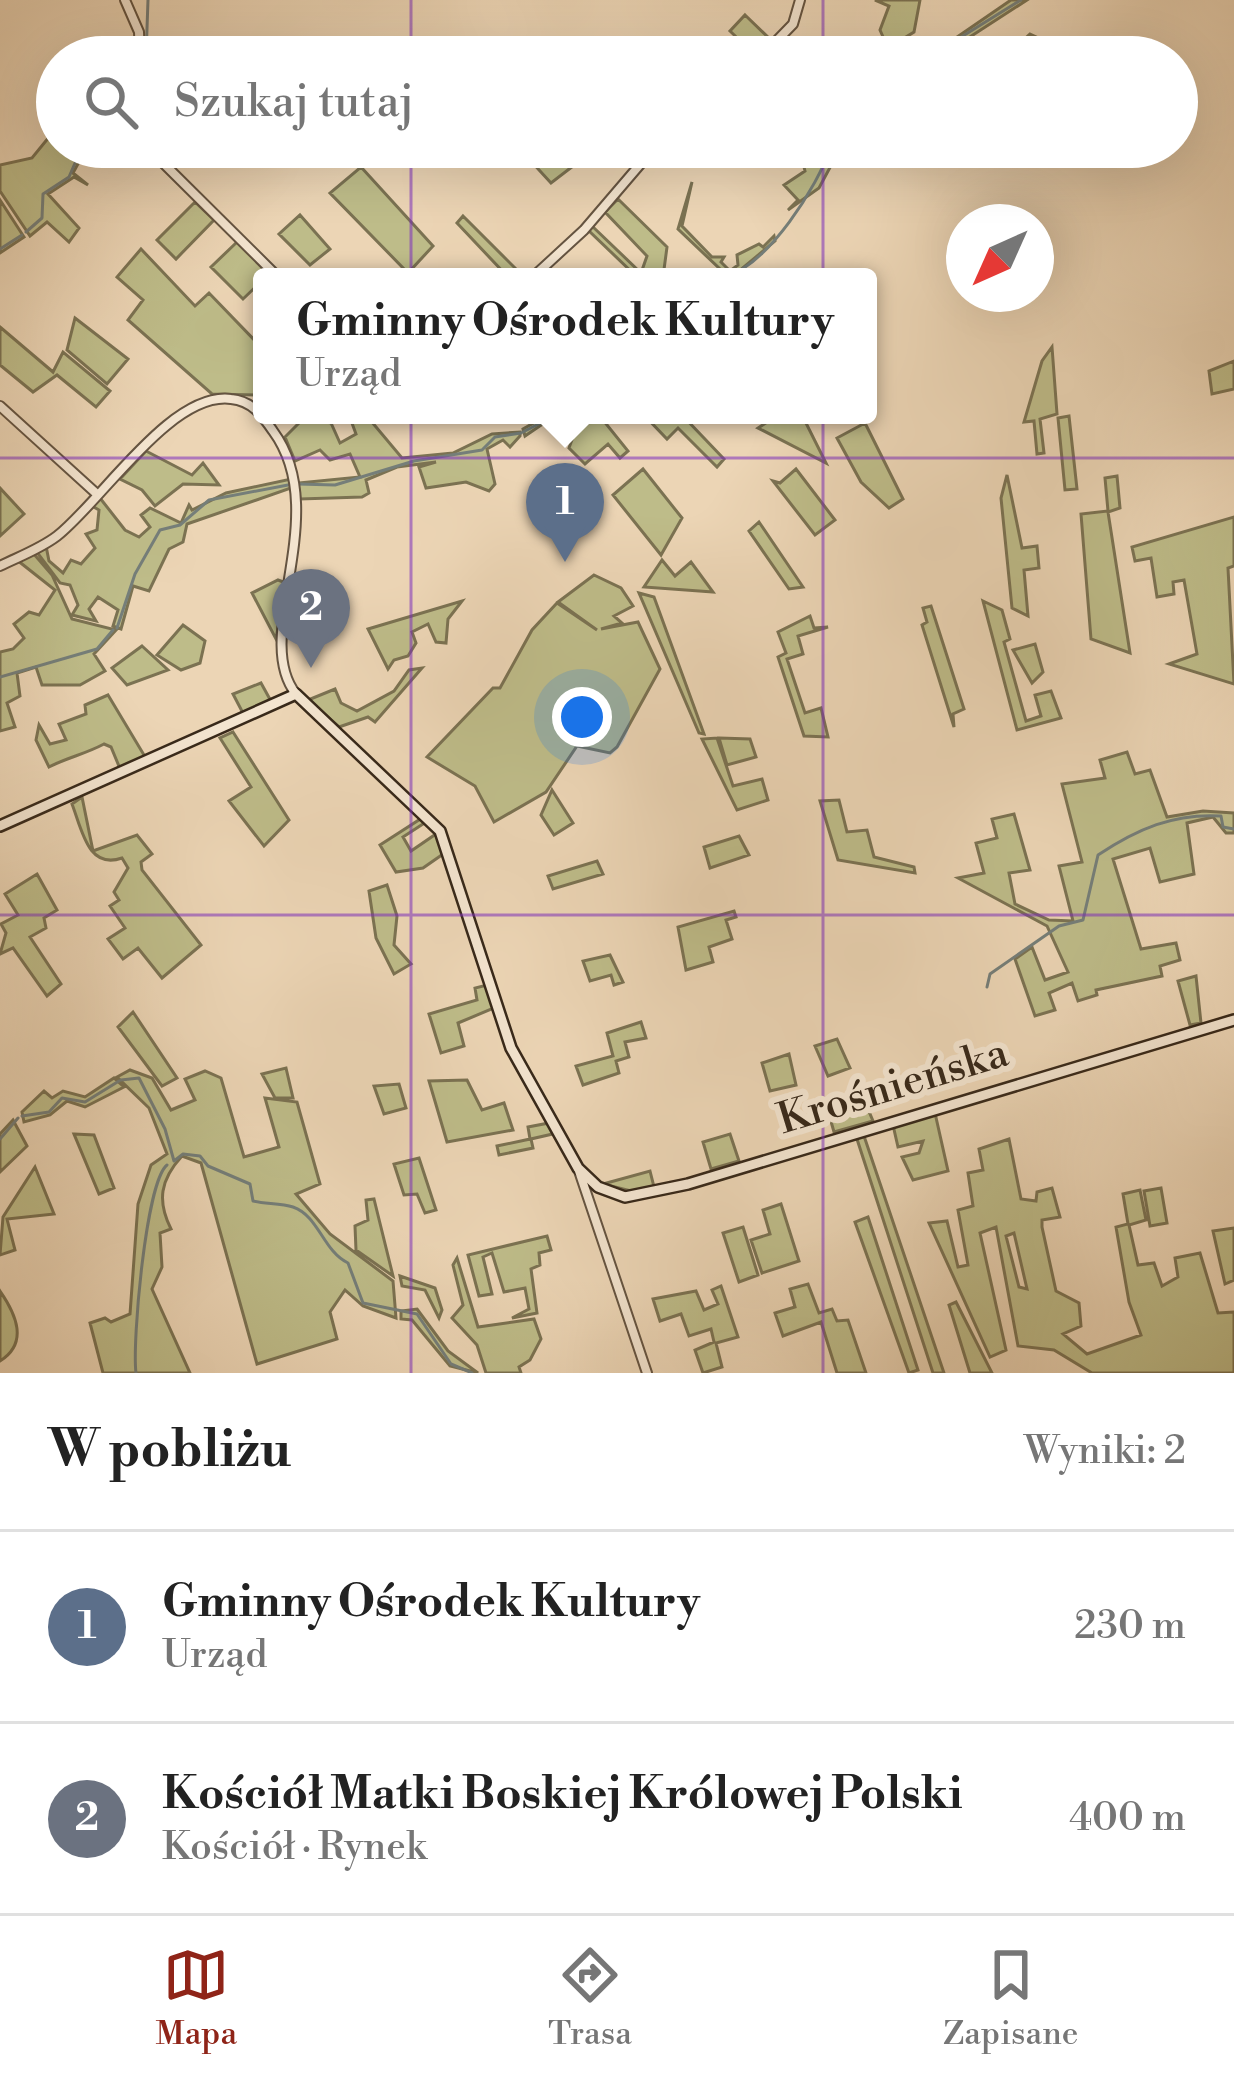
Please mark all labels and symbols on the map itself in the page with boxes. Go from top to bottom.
north arrow [946,204,1054,312]
pin: 1 [526,463,604,562]
pin: 2 [272,569,350,668]
your location [552,687,612,747]
street label: Krośnieńska [771,1027,1015,1147]

